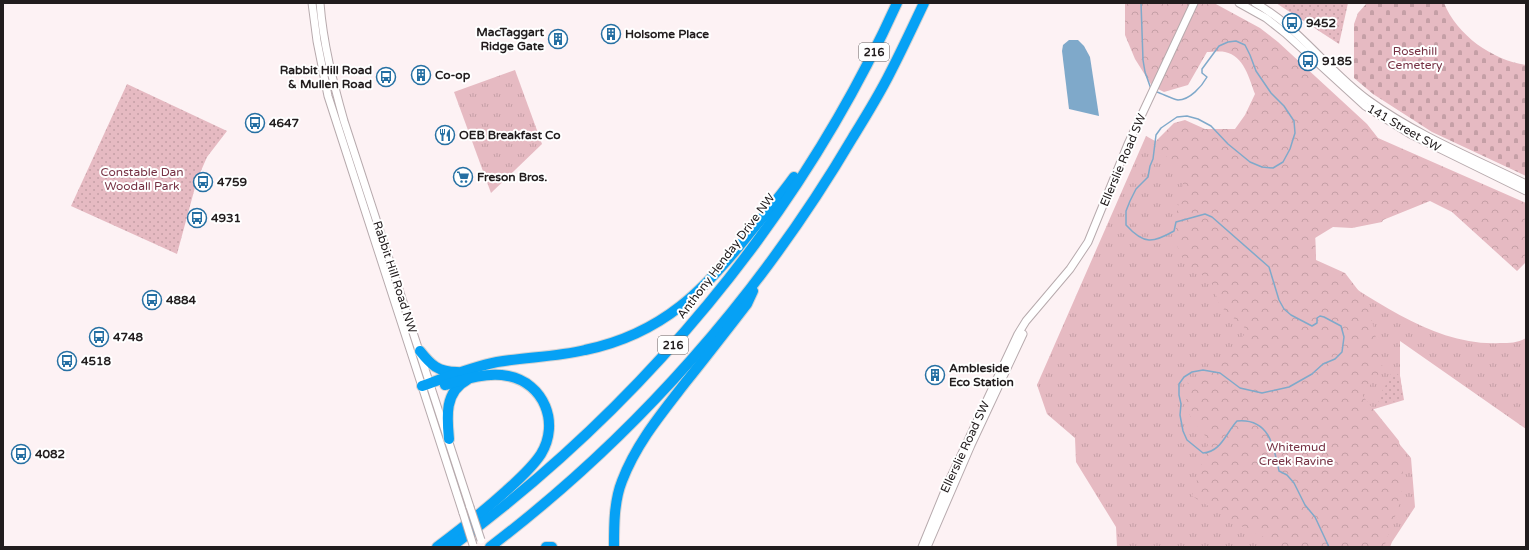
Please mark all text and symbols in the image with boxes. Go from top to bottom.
bus stop icon: 9452 [1281,12,1303,34]
place label: 9452 [1306,16,1336,30]
building icon: Holsome Place [600,23,622,45]
place label: MacTaggart Ridge Gate [476,25,544,54]
place label: Holsome Place [625,27,709,41]
building icon: MacTaggart Ridge Gate [547,28,569,50]
road number: 216 [859,43,889,61]
park label: Rosehill Cemetery [1387,44,1443,72]
bus stop icon: 9185 [1297,50,1319,72]
place label: 9185 [1322,54,1353,68]
place label: Rabbit Hill Road & Mullen Road [280,63,372,91]
building icon: Co-op [410,64,432,86]
bus stop icon: Rabbit Hill Road & Mullen Road [375,66,397,88]
place label: Co-op [435,68,471,83]
street label: 141 Street SW [1365,101,1443,155]
street label: Ellerslie Road SW [1097,111,1149,209]
bus stop icon: 4647 [244,112,266,134]
place label: 4647 [269,116,300,130]
restaurant icon: OEB Breakfast Co [434,124,456,146]
place label: OEB Breakfast Co [459,128,561,142]
park label: Constable Dan Woodall Park [100,165,184,193]
supermarket icon: Freson Bros. [452,166,474,188]
place label: Freson Bros. [477,170,548,184]
bus stop icon: 4759 [192,171,214,193]
place label: 4759 [217,175,248,189]
street label: Anthony Henday Drive NW [674,191,778,321]
bus stop icon: 4931 [186,207,208,229]
place label: 4931 [211,211,241,225]
street label: Rabbit Hill Road NW [370,219,420,335]
bus stop icon: 4884 [141,289,163,311]
place label: 4884 [166,293,197,307]
bus stop icon: 4748 [88,326,110,348]
place label: 4748 [113,330,144,344]
road number: 216 [658,336,688,354]
bus stop icon: 4518 [56,350,78,372]
place label: 4518 [81,354,112,368]
place label: Ambleside Eco Station [949,361,1014,389]
building icon: Ambleside Eco Station [924,364,946,386]
street label: Ellerslie Road SW [938,399,992,495]
park label: Whitemud Creek Ravine [1259,440,1333,468]
bus stop icon: 4082 [10,443,32,465]
place label: 4082 [35,447,65,461]

